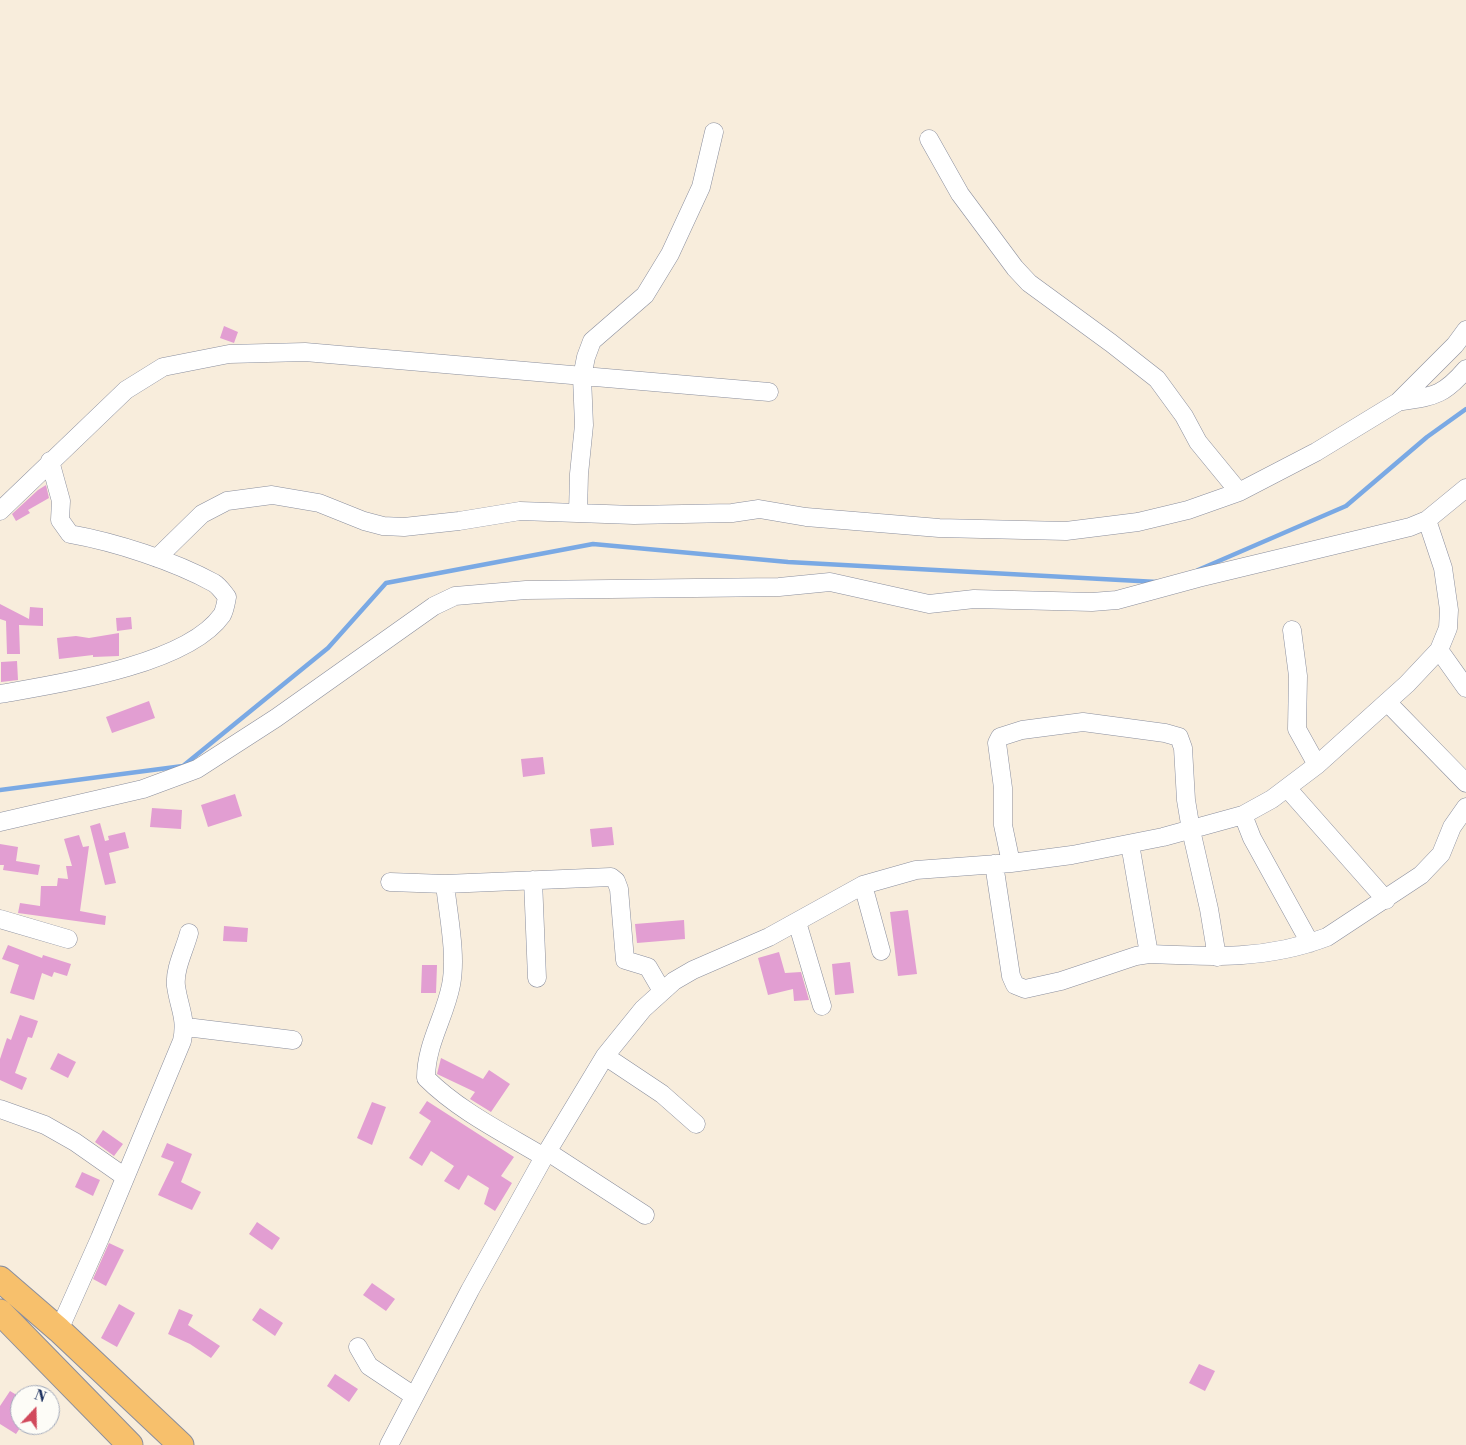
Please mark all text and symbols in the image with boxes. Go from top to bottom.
north arrow [10,1385,60,1435]
text: N [32,1387,48,1407]

